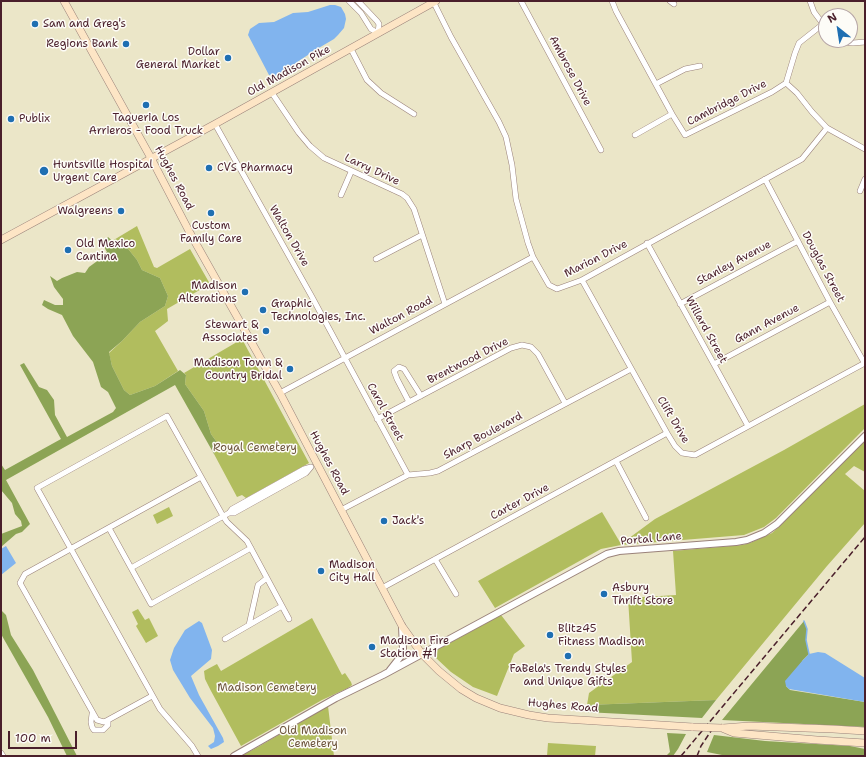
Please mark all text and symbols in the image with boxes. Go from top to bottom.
north arrow [818,8,858,48]
text: N [825,9,840,27]
place label: Sam and Greg's [43,17,126,31]
marker: Sam and Greg's [30,19,40,29]
street label: Ambrose Drive [546,34,594,108]
place label: Regions Bank [46,37,118,51]
marker: Regions Bank [121,39,131,49]
street label: Old Madison Pike [245,43,333,99]
place label: Dollar General Market [136,45,220,71]
marker: Dollar General Market [223,53,233,63]
street label: Cambridge Drive [685,77,769,129]
marker: Taqueria Los Arrieros - Food Truck [141,100,151,110]
place label: Taqueria Los Arrieros - Food Truck [89,111,203,137]
place label: Publix [19,112,50,126]
marker: Publix [6,114,16,124]
street label: Hughes Road [152,144,196,212]
street label: Larry Drive [342,151,402,189]
place label: Huntsville Hospital Urgent Care [53,158,153,184]
place label: CVS Pharmacy [217,161,293,175]
marker: CVS Pharmacy [204,163,214,173]
marker: Huntsville Hospital Urgent Care [38,165,50,177]
street label: Walton Drive [266,203,312,269]
place label: Walgreens [57,204,113,218]
marker: Walgreens [116,206,126,216]
marker: Custom Family Care [206,208,216,218]
place label: Custom Family Care [180,219,242,245]
street label: Douglas Street [799,229,847,305]
place label: Old Mexico Cantina [76,237,135,263]
street label: Marion Drive [562,237,630,281]
street label: Stanley Avenue [695,238,773,288]
marker: Old Mexico Cantina [63,245,73,255]
place label: Madison Alterations [178,279,237,305]
marker: Madison Alterations [240,287,250,297]
street label: Walton Road [367,294,435,338]
street label: Willard Street [682,294,730,366]
place label: Graphic Technologies, Inc. [271,297,366,323]
street label: Gann Avenue [732,301,802,347]
marker: Graphic Technologies, Inc. [258,305,268,315]
place label: Stewart & Associates [202,318,258,344]
marker: Stewart & Associates [261,326,271,336]
street label: Brentwood Drive [425,335,511,387]
place label: Madison Town & Country Bridal [194,356,282,382]
marker: Madison Town & Country Bridal [285,364,295,374]
street label: Carol Street [364,381,406,443]
street label: Clift Drive [654,394,692,446]
street label: Sharp Boulevard [441,410,525,462]
street label: Hughes Road [307,429,351,497]
park label: Royal Cemetery [213,441,297,455]
street label: Carter Drive [488,481,552,523]
place label: Jack's [392,514,424,528]
marker: Jack's [379,516,389,526]
street label: Portal Lane [620,530,682,548]
place label: Madison City Hall [329,558,375,584]
marker: Madison City Hall [316,566,326,576]
place label: Asbury Thrift Store [612,581,673,607]
marker: Asbury Thrift Store [599,589,609,599]
place label: Blitz45 Fitness Madison [558,622,645,648]
marker: Blitz45 Fitness Madison [545,630,555,640]
place label: Madison Fire Station #1 [380,634,449,660]
marker: Madison Fire Station #1 [367,642,377,652]
marker: FaBela's Trendy Styles and Unique Gifts [563,651,573,661]
place label: FaBela's Trendy Styles and Unique Gifts [509,662,627,688]
park label: Madison Cemetery [217,681,317,695]
street label: Hughes Road [527,696,599,716]
scale bar [10,723,79,749]
park label: Old Madison Cemetery [279,724,347,750]
text: 100 m [15,730,51,746]

